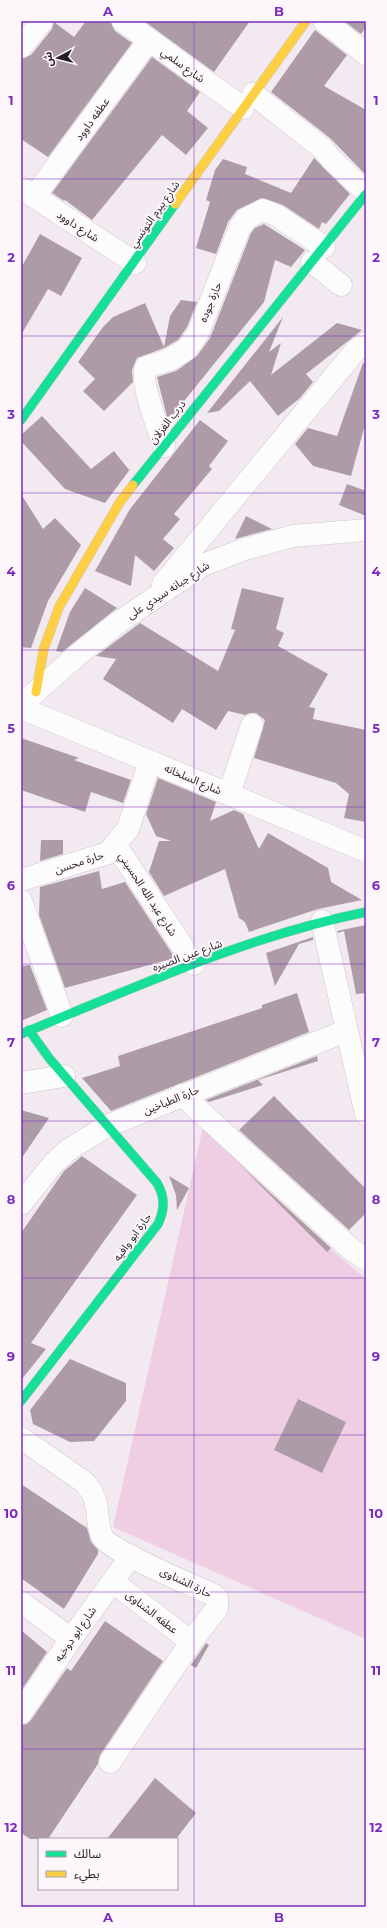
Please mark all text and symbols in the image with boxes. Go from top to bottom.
text: A [102,3,114,19]
text: B [274,3,284,19]
north arrow [38,38,78,78]
street label: شارع سلمي [157,44,208,88]
text: ش [40,51,56,68]
text: 1 [8,92,14,108]
text: 1 [373,92,379,108]
street label: عطفه داوود [72,94,113,143]
street label: شارع بيرم التونسي [126,177,185,252]
street label: شارع داوود [54,207,102,246]
text: 2 [7,249,15,265]
text: 2 [372,249,380,265]
street label: حارة جوده [196,279,225,324]
street label: درب الغزلان [145,397,189,447]
text: 3 [6,406,15,422]
text: 3 [371,406,380,422]
street label: شارع جبانه سيدي على [124,558,214,624]
text: 4 [7,563,16,579]
text: 4 [372,563,381,579]
text: 5 [7,720,15,736]
text: 5 [372,720,380,736]
street label: شارع السلخانه [162,761,224,798]
street label: حارة محسن [53,847,106,877]
street label: شارع عبد الله الحسيني [114,849,181,940]
text: 6 [7,877,16,893]
text: 6 [372,877,381,893]
street label: شارع عين الصيره [150,936,225,975]
text: 7 [7,1034,15,1050]
text: 7 [372,1034,380,1050]
street label: حارة الطباخين [141,1082,202,1118]
text: 8 [7,1191,16,1207]
text: 8 [372,1191,381,1207]
street label: حارة ابو وافيه [110,1210,155,1264]
text: 9 [7,1348,15,1364]
text: 9 [372,1348,380,1364]
text: 10 [4,1505,18,1521]
text: 10 [369,1505,383,1521]
street label: حارة الشناوى [158,1563,215,1601]
street label: عطفه الشناوى [123,1587,181,1637]
street label: شارع ابو دوخيه [51,1603,100,1665]
text: 11 [6,1662,16,1678]
text: 11 [371,1662,381,1678]
text: 12 [5,1819,18,1835]
text: 12 [370,1819,383,1835]
legend [38,1838,178,1890]
text: سالك [74,1846,101,1861]
text: بطيء [74,1866,100,1884]
text: A [102,1909,114,1925]
text: B [274,1909,284,1925]

